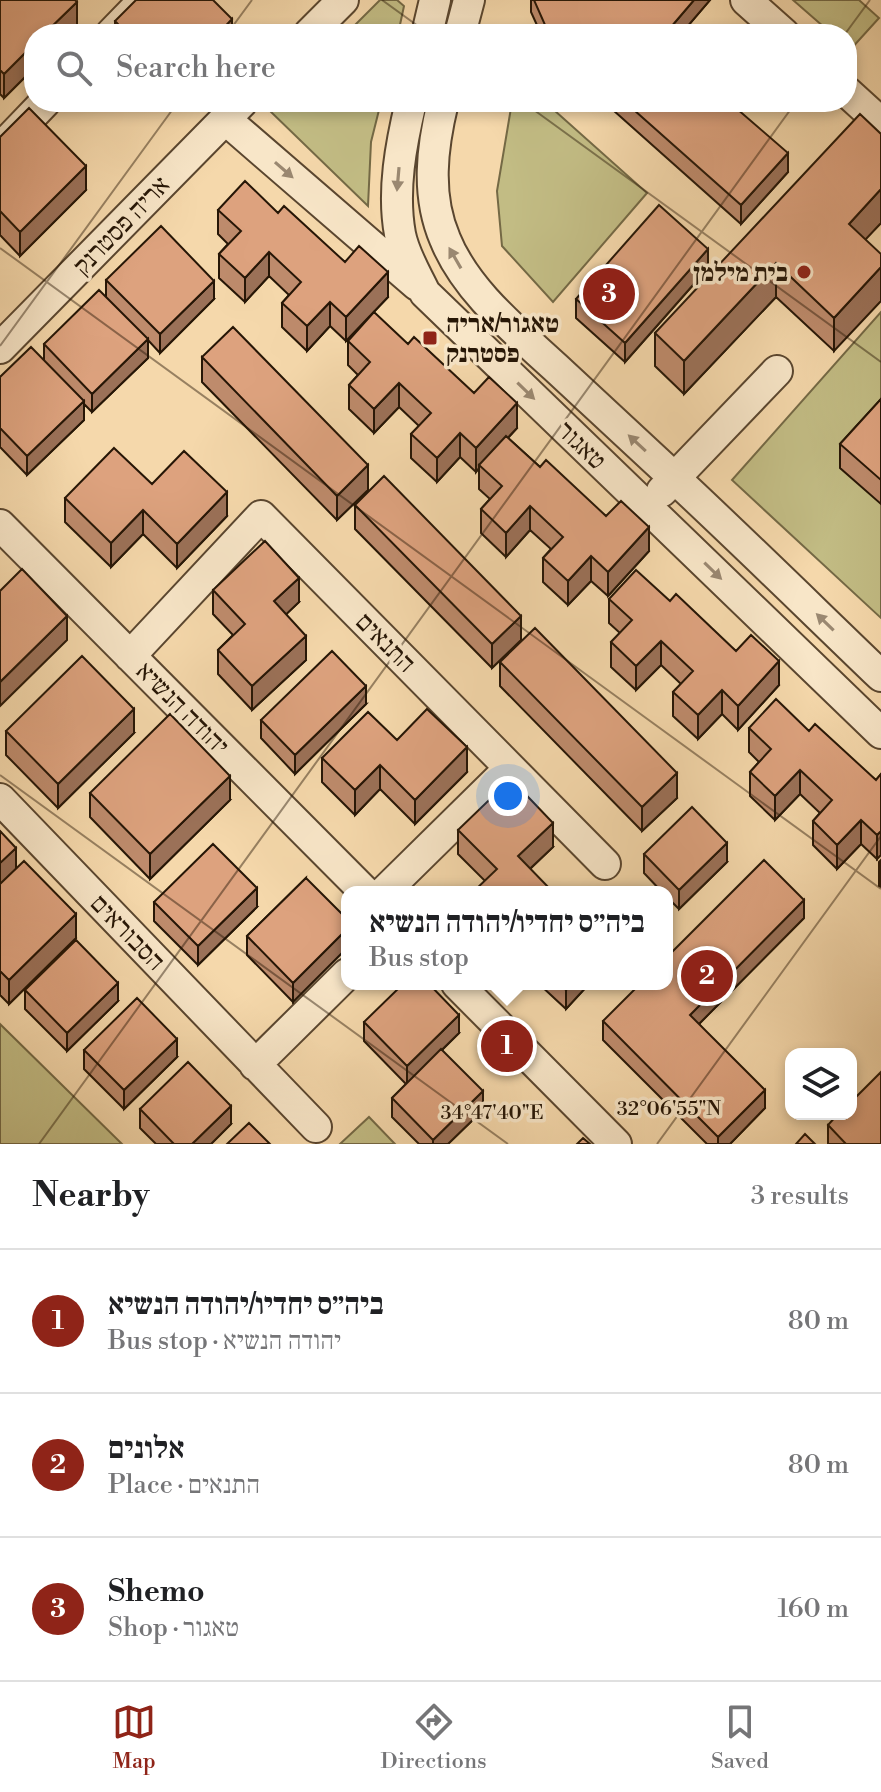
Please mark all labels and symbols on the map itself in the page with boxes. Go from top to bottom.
one-way arrow [273,161,293,178]
one-way arrow [391,167,404,192]
street label: אריה פסטרנק [67,169,177,282]
one-way arrow [448,247,462,269]
place label: בית מילמן [693,257,788,289]
marker: בית מילמן [795,263,813,281]
pin: 3 [583,264,635,324]
place label: טאגור/אריה פסטרנק [446,308,559,370]
marker: טאגור/אריה פסטרנק [421,329,439,347]
one-way arrow [516,381,535,399]
street label: טאגור [550,415,613,477]
one-way arrow [627,434,646,452]
one-way arrow [703,561,722,580]
street label: התנאים [349,606,422,679]
one-way arrow [816,613,835,632]
street label: יהודה הנשיא [129,656,235,762]
your location [488,776,528,816]
street label: הסבוראים [83,888,171,978]
pin: 2 [681,946,733,1006]
pin: 1 [481,1016,533,1076]
text: 32°06'55"N [617,1097,721,1122]
text: 34°47'40"E [440,1101,544,1126]

